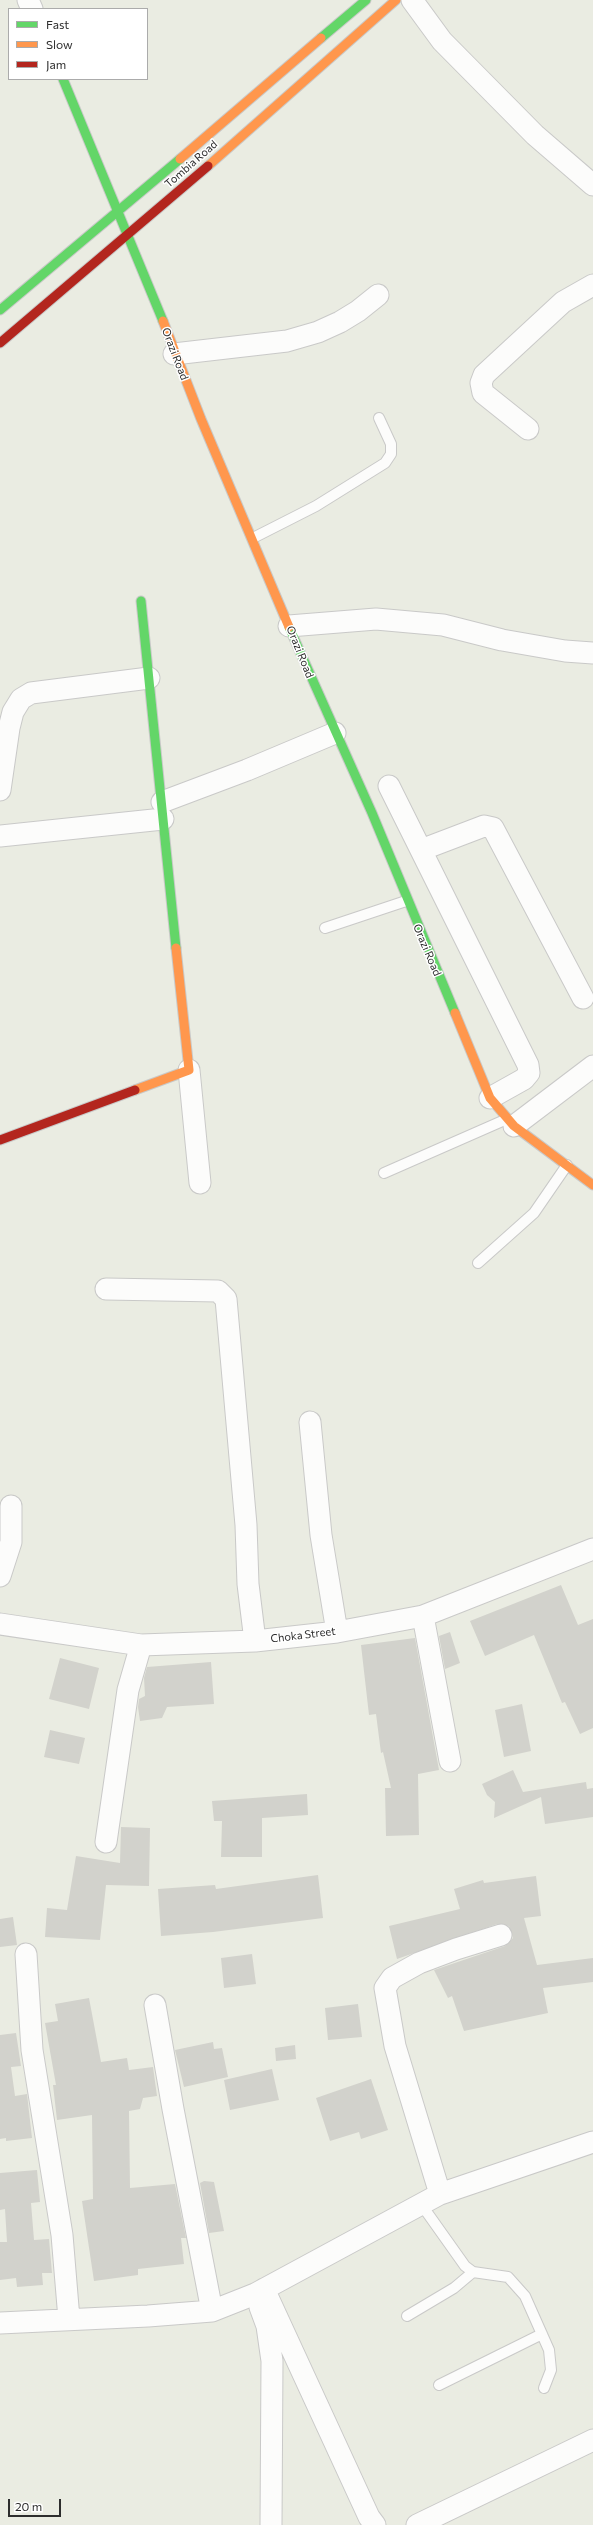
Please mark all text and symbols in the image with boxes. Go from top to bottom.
legend [8,8,148,80]
text: Fast [46,17,69,31]
text: Slow [46,37,73,51]
text: Jam [46,57,66,71]
street label: Tombia Road [162,138,220,190]
street label: Orazi Road [159,326,191,382]
street label: Orazi Road [284,624,316,680]
street label: Orazi Road [410,922,444,978]
street label: Choka Street [270,1624,336,1646]
scale bar [10,2491,63,2517]
text: 20 m [15,2499,42,2513]

